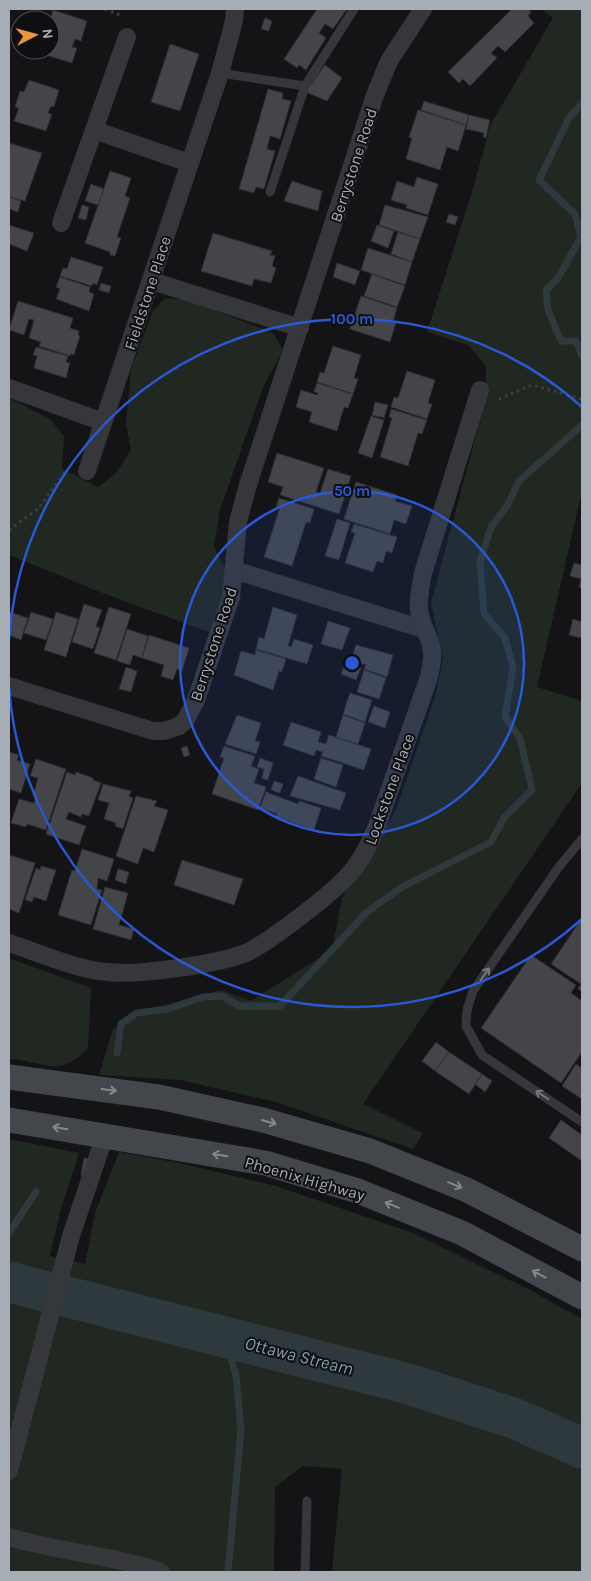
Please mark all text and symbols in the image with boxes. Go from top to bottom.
north arrow [10,10,60,60]
text: N [38,28,56,40]
street label: Berrystone Road [326,106,381,225]
street label: Fieldstone Place [120,234,175,353]
text: 100 m [331,310,373,328]
text: 50 m [334,482,370,500]
street label: Berrystone Road [186,585,241,704]
centre of rings [343,654,361,672]
street label: Lockstone Place [361,731,418,847]
one-way arrow [480,967,490,981]
one-way arrow [101,1086,117,1096]
one-way arrow [535,1090,549,1100]
one-way arrow [260,1117,276,1127]
one-way arrow [52,1123,68,1133]
one-way arrow [212,1150,228,1160]
street label: Phoenix Highway [243,1152,368,1205]
one-way arrow [447,1181,462,1190]
one-way arrow [385,1200,401,1209]
one-way arrow [532,1269,547,1279]
water label: Ottawa Stream [243,1332,355,1380]

